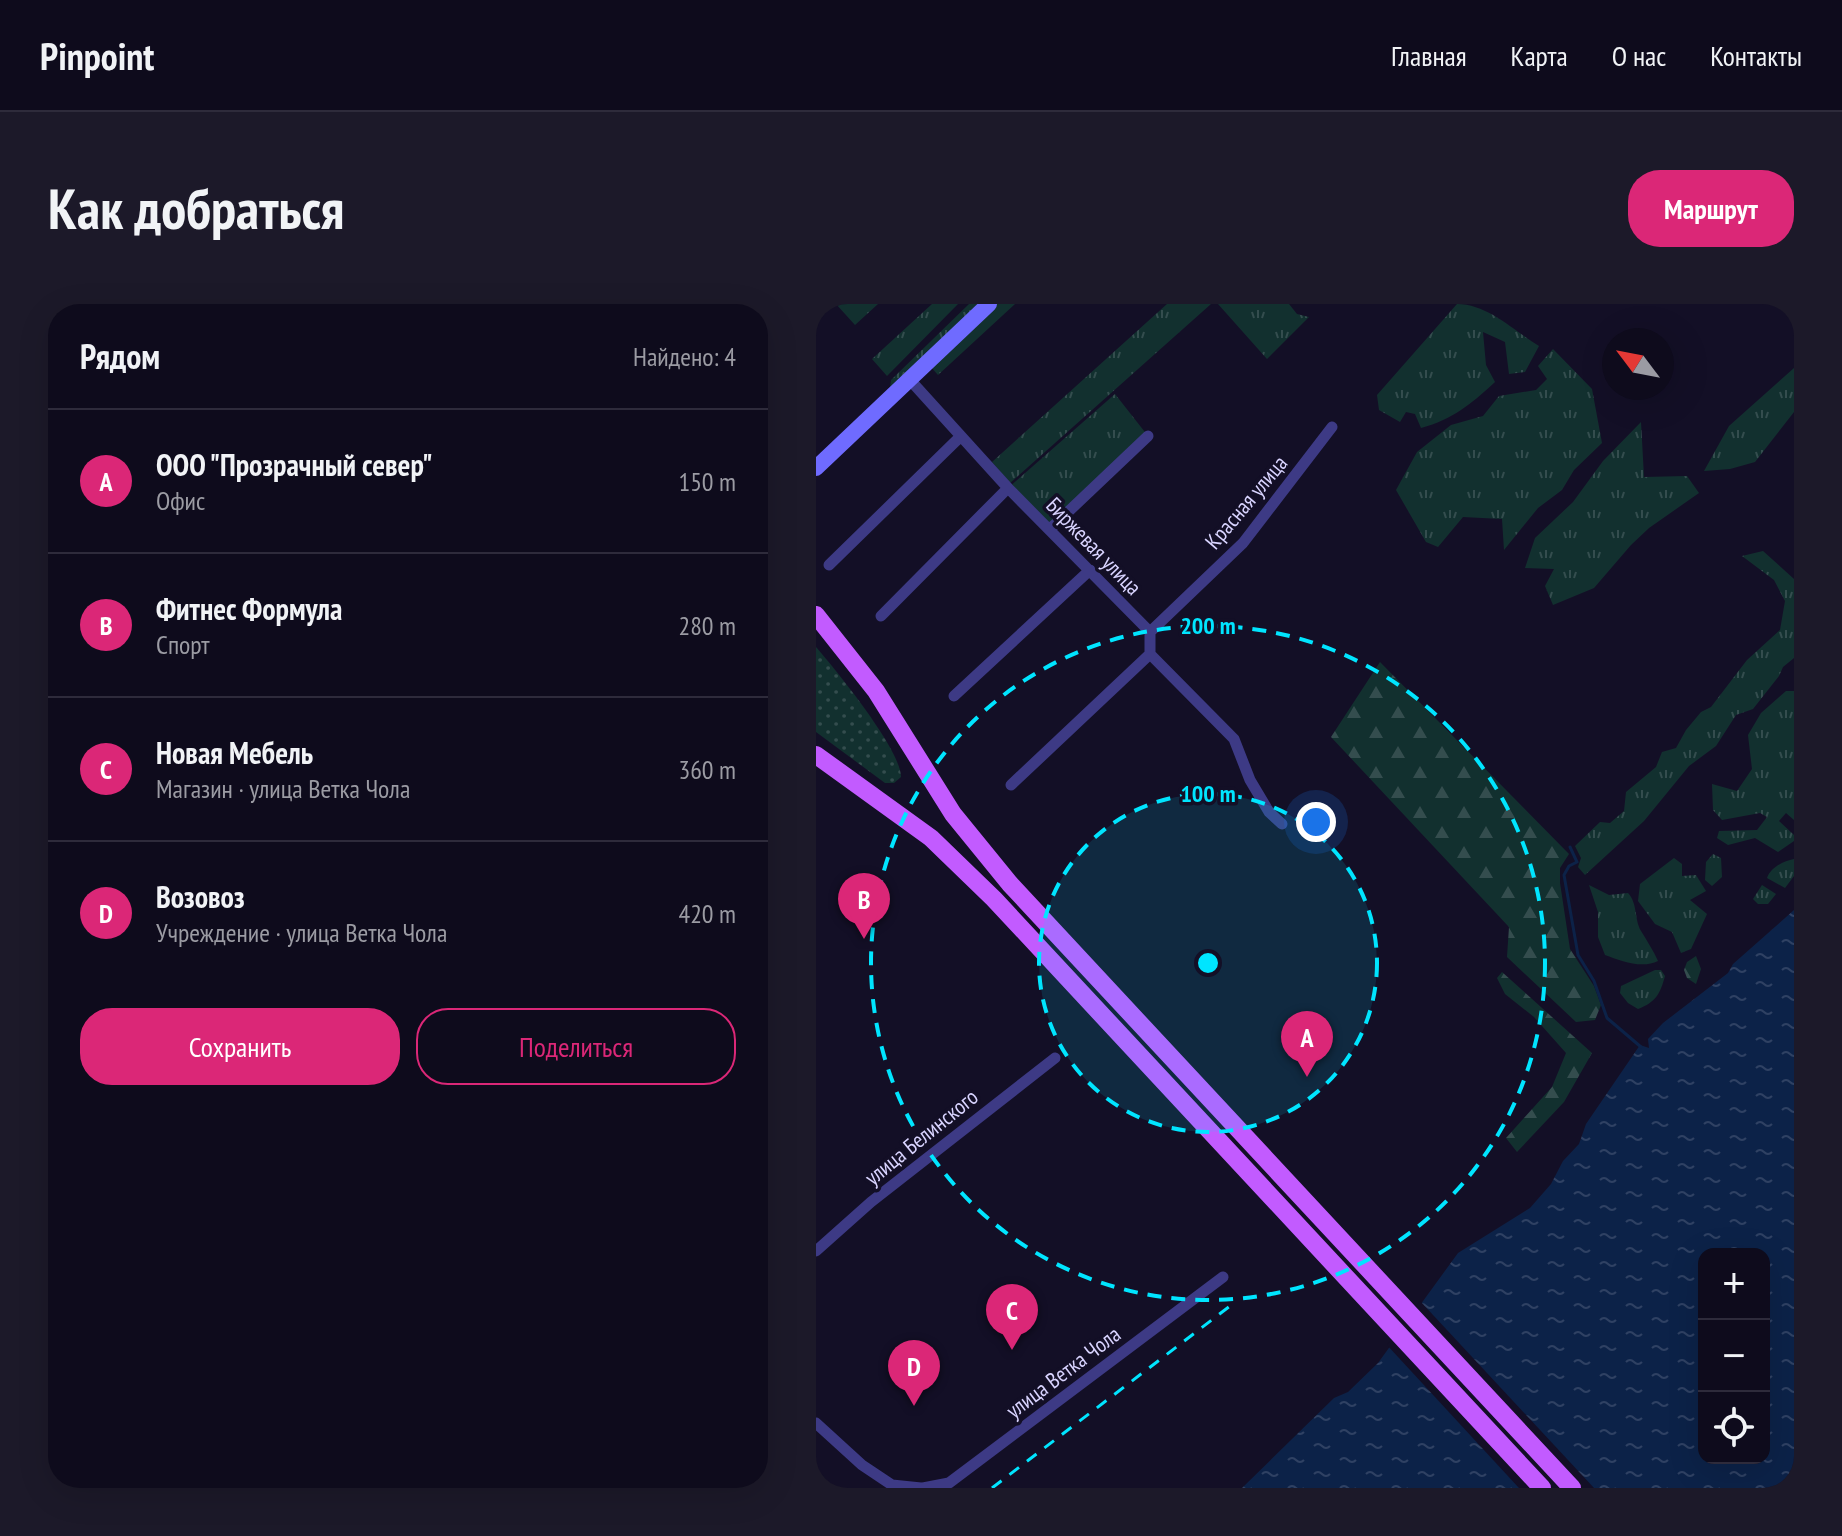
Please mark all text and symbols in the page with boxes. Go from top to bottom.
text: Pinpoint [40,31,154,80]
text: Главная [1391,37,1467,74]
text: Карта [1511,37,1568,74]
text: О нас [1612,37,1666,74]
text: Контакты [1710,37,1802,74]
button: Маршрут [1628,170,1794,247]
text: Как добраться [48,172,344,244]
north arrow [1602,328,1674,400]
text: Рядом [80,334,160,378]
text: Найдено: 4 [633,340,736,373]
text: ООО "Прозрачный север" [156,445,432,484]
street label: Красная улица [1199,449,1293,555]
text: A [99,465,113,498]
text: 150 m [678,465,736,498]
text: Офис [156,484,205,517]
street label: Биржевая улица [1040,491,1148,601]
text: Фитнес Формула [156,589,342,628]
text: B [100,609,112,642]
text: 280 m [678,609,736,642]
text: 200 m [1180,610,1236,641]
text: Спорт [156,628,210,661]
text: Новая Мебель [156,733,313,772]
text: C [100,753,112,786]
text: 360 m [678,753,736,786]
text: Магазин · улица Ветка Чола [156,772,410,805]
text: 100 m [1180,778,1236,809]
your location [1296,802,1336,842]
pin: B [838,873,890,939]
text: Возовоз [156,877,245,916]
text: D [99,897,113,930]
text: 420 m [678,897,736,930]
text: Учреждение · улица Ветка Чола [156,916,447,949]
centre of rings [1194,949,1222,977]
button: Сохранить [80,1008,400,1085]
button: Поделиться [416,1008,736,1085]
pin: A [1281,1011,1333,1077]
street label: улица Белинского [859,1083,983,1191]
map controls [1698,1248,1770,1464]
button: + [1698,1248,1770,1320]
pin: C [986,1284,1038,1350]
street label: улица Ветка Чола [1000,1320,1126,1424]
button: − [1698,1320,1770,1392]
pin: D [888,1340,940,1406]
button: locate [1698,1392,1770,1464]

